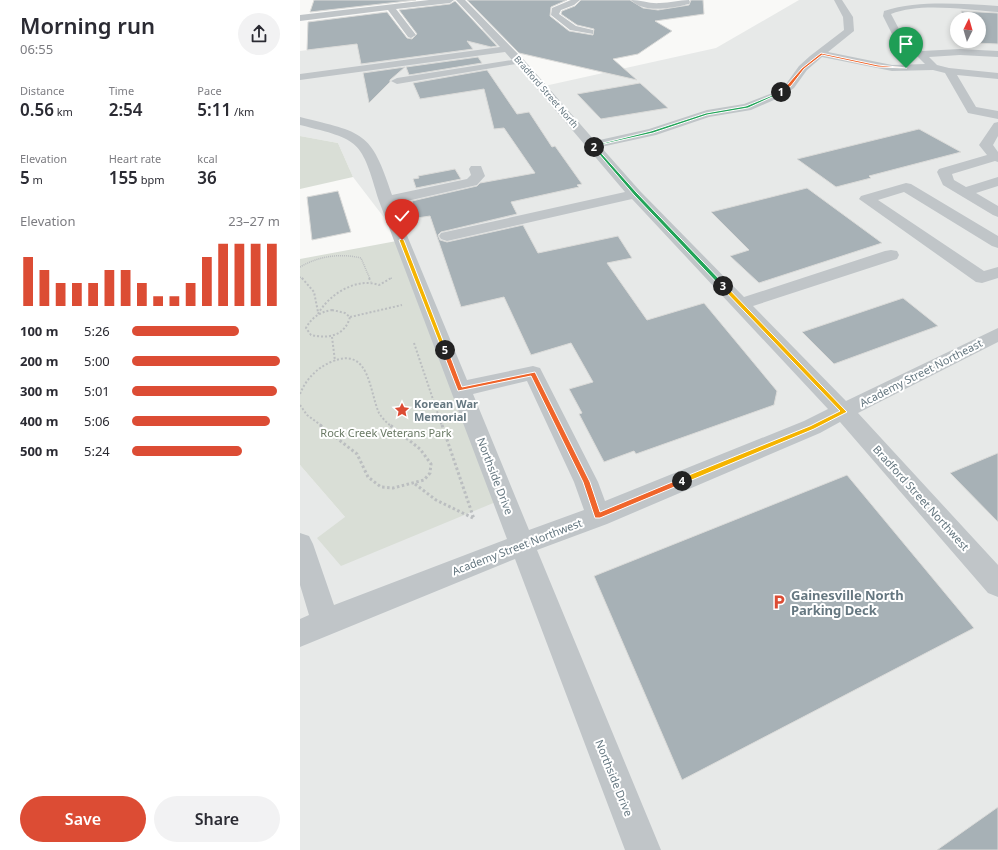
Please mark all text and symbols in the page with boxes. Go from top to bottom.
text: Morning run [20,10,155,40]
north arrow [950,12,986,48]
map controls [950,12,986,48]
button: share [238,13,280,55]
pin [889,27,923,68]
icon: arrive [895,33,917,55]
text: 06:55 [20,40,53,58]
street label: Bradford Street North [511,53,582,131]
pin: 1 [771,82,791,102]
text: Distance [20,83,65,98]
text: Time [109,83,134,98]
text: Pace [197,83,222,98]
text: 1 [778,84,784,99]
text: 0.56 [20,98,54,121]
text: 2:54 [109,98,143,121]
text: 5:11 [197,98,231,121]
text: km [54,104,73,119]
text: /km [231,104,254,119]
pin: 2 [584,137,604,157]
text: 2 [591,139,597,154]
text: Elevation [20,151,67,166]
text: Heart rate [109,151,161,166]
text: kcal [197,151,218,166]
text: 5 [20,166,30,189]
text: 155 [109,166,138,189]
text: 36 [197,166,217,189]
text: m [30,172,43,187]
text: bpm [138,172,165,187]
pin [385,199,419,240]
icon: check [391,205,413,227]
text: Elevation [20,212,76,230]
text: 23–27 m [228,212,280,230]
pin: 3 [713,276,733,296]
text: 3 [720,278,726,293]
text: 100 m [20,322,58,340]
text: 5:26 [84,322,110,340]
street label: Academy Street Northeast [857,335,985,410]
pin: 5 [435,340,455,360]
text: 5 [442,342,448,357]
text: 200 m [20,352,58,370]
text: 5:00 [84,352,110,370]
text: 300 m [20,382,58,400]
text: 5:01 [84,382,110,400]
place label: Korean War Memorial [414,396,478,424]
place icon: Korean War Memorial [393,401,411,419]
text: 400 m [20,412,58,430]
text: 5:06 [84,412,110,430]
park label: Rock Creek Veterans Park [320,425,452,440]
street label: Northside Drive [474,435,517,517]
text: 500 m [20,442,58,460]
text: 5:24 [84,442,110,460]
street label: Bradford Street Northwest [870,442,973,554]
pin: 4 [672,471,692,491]
text: 4 [679,473,685,488]
street label: Academy Street Northwest [450,515,584,578]
place label: Gainesville North Parking Deck [791,586,904,619]
parking icon: Gainesville North Parking Deck [770,593,788,611]
street label: Northside Drive [592,737,637,818]
button: Save [20,796,146,842]
button: Share [154,796,280,842]

